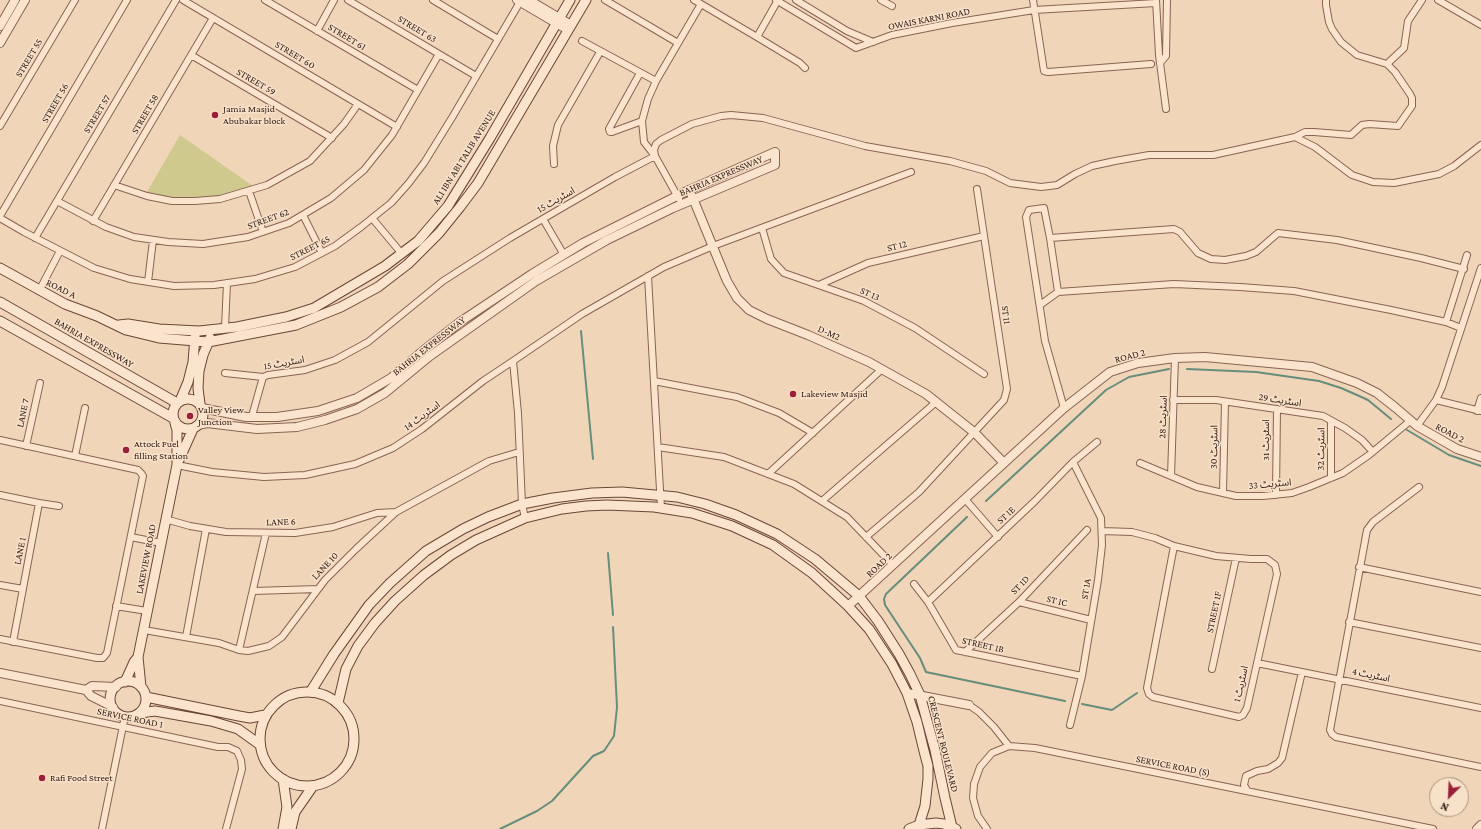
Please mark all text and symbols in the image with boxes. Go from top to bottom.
street label: OWAIS KARNI ROAD [887,5,971,33]
street label: STREET 63 [395,13,439,45]
street label: STREET 61 [326,21,368,53]
street label: STREET 55 [13,36,45,80]
street label: STREET 60 [273,38,317,72]
street label: STREET 59 [234,66,278,98]
street label: STREET 56 [39,81,71,125]
street label: STREET 58 [129,92,161,136]
street label: STREET 57 [81,93,113,135]
place label: Jamia Masjid Abubakar block [223,103,285,126]
street label: ALI IBN ABI TALIB AVENUE [430,107,498,207]
marker: Jamia Masjid Abubakar block [210,110,220,120]
street label: BAHRIA EXPRESSWAY [677,153,765,199]
street label: اسٹریٹ 15 [535,184,577,216]
street label: STREET 62 [246,206,290,232]
street label: STREET 65 [288,233,332,263]
street label: ST 12 [886,238,908,254]
street label: ROAD A [44,277,78,301]
street label: ST 13 [858,284,882,304]
street label: ST 11 [999,305,1013,325]
street label: BAHRIA EXPRESSWAY [390,314,468,378]
street label: BAHRIA EXPRESSWAY [52,315,136,371]
street label: D-M2 [816,323,842,343]
street label: ROAD 2 [1113,346,1147,366]
street label: اسٹریٹ 15 [263,353,305,373]
place label: Lakeview Masjid [801,388,868,400]
marker: Lakeview Masjid [788,389,798,399]
street label: اسٹریٹ 29 [1258,391,1302,409]
street label: اسٹریٹ 28 [1156,395,1170,439]
street label: LANE 7 [14,397,32,429]
street label: اسٹریٹ 14 [402,399,442,433]
place label: Valley View Junction [198,404,244,428]
marker: Valley View Junction [185,411,195,421]
street label: اسٹریٹ 31 [1260,419,1272,461]
street label: ROAD 2 [1433,420,1467,446]
street label: اسٹریٹ 30 [1208,425,1220,469]
street label: اسٹریٹ 32 [1315,427,1327,471]
place label: Attock Fuel filling Station [134,438,188,462]
marker: Attock Fuel filling Station [121,445,131,455]
street label: اسٹریٹ 33 [1248,476,1292,492]
street label: ST 1E [994,504,1018,526]
street label: LANE 6 [266,515,296,529]
street label: LAKEVIEW ROAD [133,523,159,595]
street label: LANE 1 [11,536,29,566]
street label: LANE 10 [309,550,341,582]
street label: ROAD 2 [864,550,894,580]
street label: ST 1D [1008,573,1032,597]
street label: ST 1A [1078,578,1094,600]
street label: STREET 1F [1204,590,1224,634]
street label: ST 1C [1045,593,1069,609]
street label: STREET 1B [961,634,1005,656]
street label: اسٹریٹ 1 [1231,665,1251,703]
street label: اسٹریٹ 4 [1351,665,1391,685]
street label: CRESCENT BOULEVARD [925,695,961,793]
street label: SERVICE ROAD 1 [96,705,164,731]
street label: SERVICE ROAD (S) [1135,753,1211,779]
place label: Rafi Food Street [50,772,113,784]
marker: Rafi Food Street [37,773,47,783]
north arrow [1429,777,1469,817]
text: N [1439,800,1450,814]

